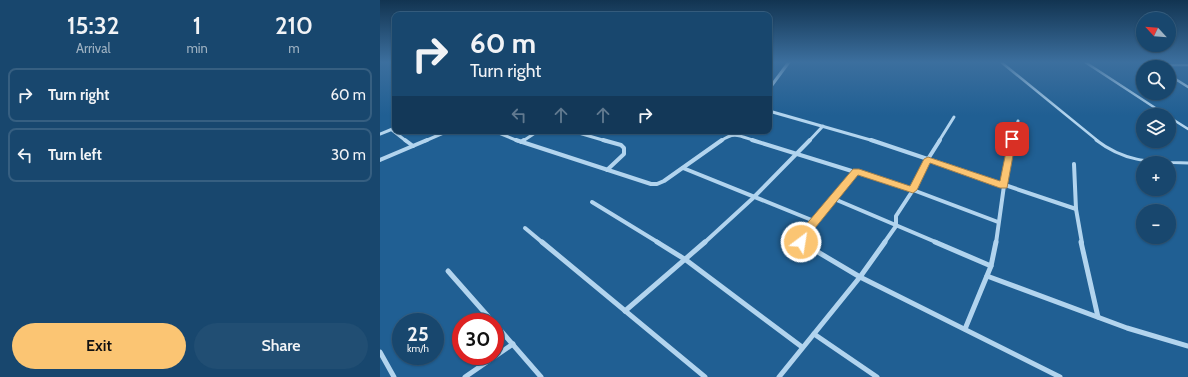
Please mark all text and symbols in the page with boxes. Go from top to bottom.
text: 15:32 [67,11,119,40]
text: 1 [193,11,201,40]
text: 210 [275,11,313,40]
north arrow [1136,12,1176,52]
map controls [1136,12,1176,244]
text: 60 m [470,26,536,60]
icon: right [404,28,456,80]
text: Arrival [76,40,110,56]
text: min [186,40,208,56]
text: m [288,40,300,56]
text: Turn right [470,60,541,82]
button: search [1136,60,1176,100]
icon: right [14,84,36,106]
text: Turn right [48,86,109,104]
text: 60 m [330,86,366,104]
icon: left [508,104,530,126]
icon: ahead [550,104,572,126]
icon: ahead [592,104,614,126]
icon: right [634,104,656,126]
button: layers [1136,108,1176,148]
pin [995,122,1029,156]
icon: arrive [1001,128,1023,150]
icon: left [14,144,36,166]
text: Turn left [48,146,102,164]
text: 30 m [331,146,366,164]
button: + [1136,156,1176,196]
button: − [1136,204,1176,244]
position arrow [780,221,822,263]
speed limit sign: 30 [452,313,504,365]
text: 25 [407,322,429,346]
button: Exit [12,323,186,369]
button: Share [194,323,368,369]
text: km/h [407,342,429,355]

